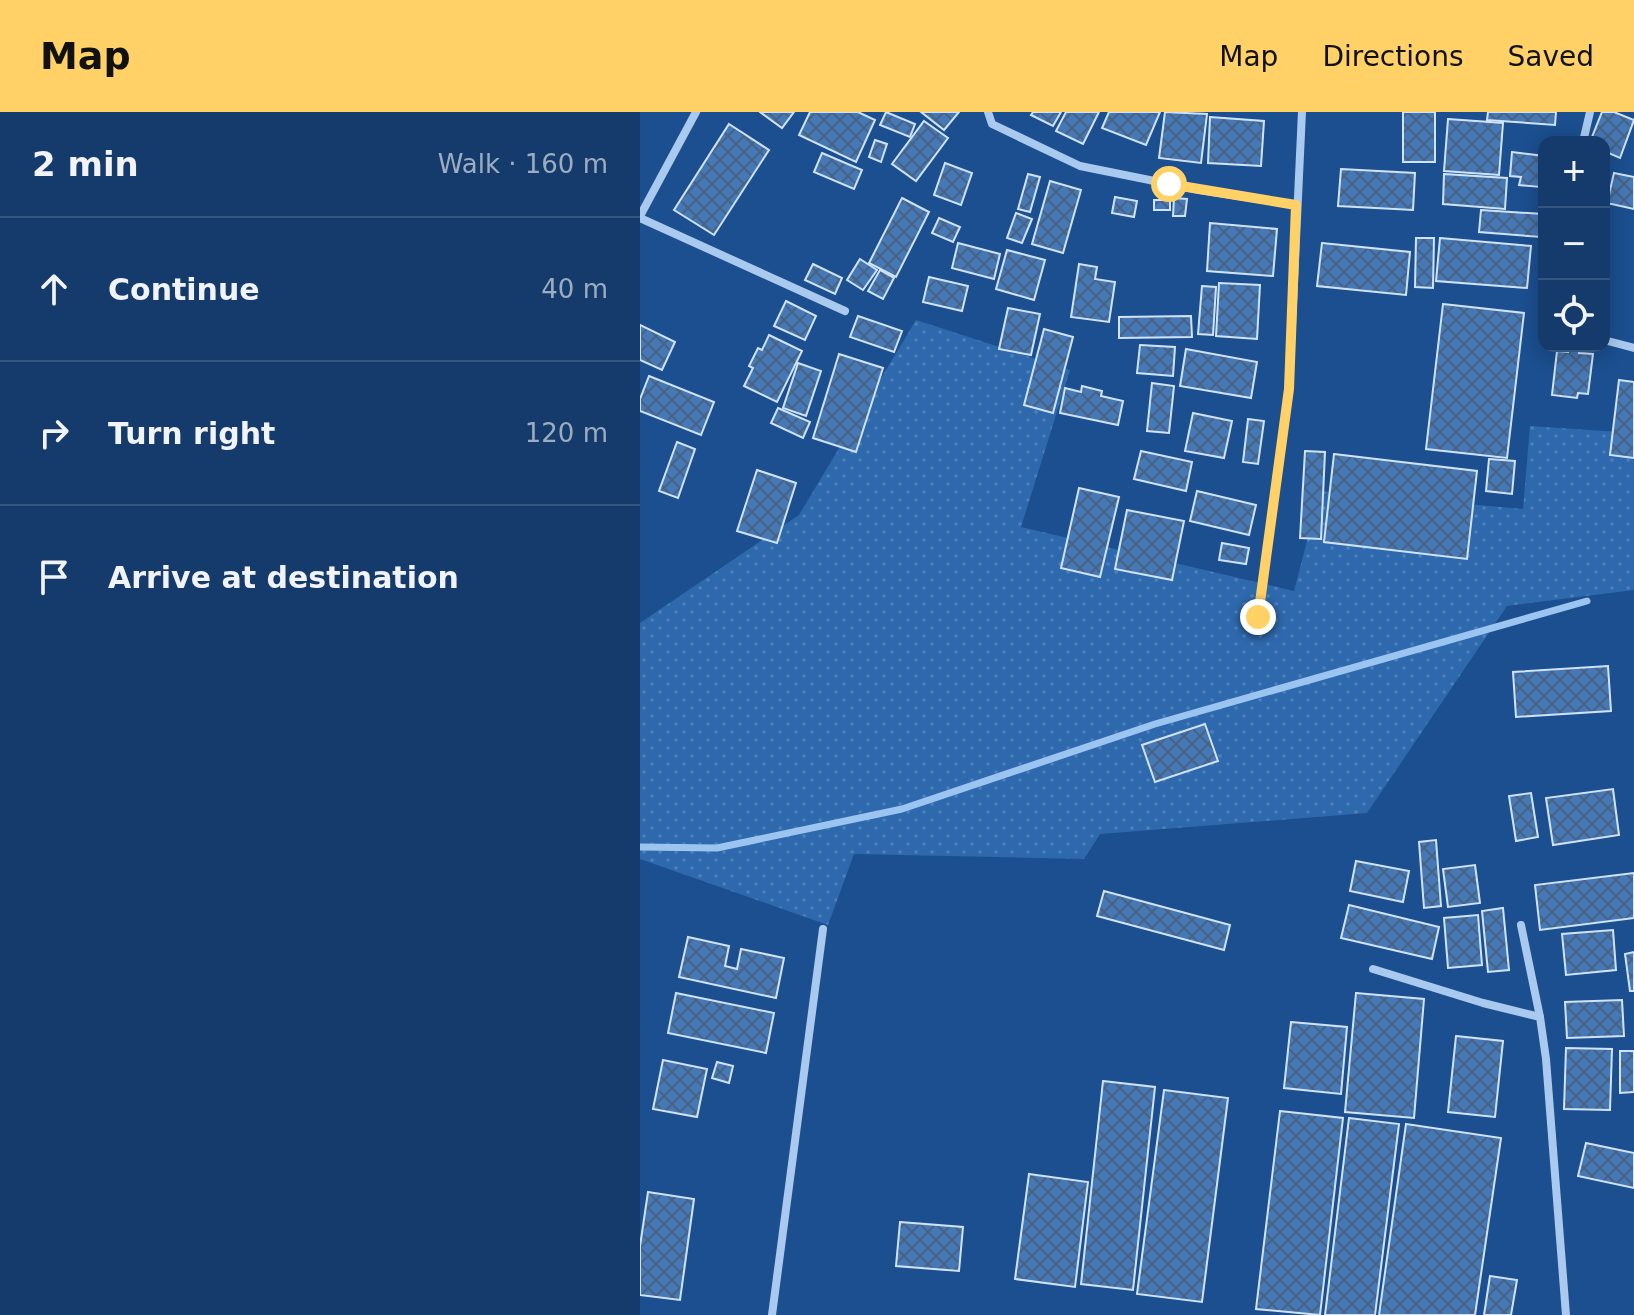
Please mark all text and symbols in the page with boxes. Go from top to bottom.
text: Map [40,34,131,78]
text: Map [1219,40,1278,73]
text: Directions [1322,40,1463,73]
text: Saved [1507,40,1594,73]
map controls [1538,136,1610,352]
button: + [1538,136,1610,208]
text: 2 min [32,144,139,184]
text: Walk · 160 m [438,149,608,179]
route start [1151,166,1187,202]
button: − [1538,208,1610,280]
icon: ahead [32,267,76,311]
text: Continue [108,272,260,307]
text: 40 m [541,274,608,304]
button: locate [1538,280,1610,352]
icon: right [32,411,76,455]
text: Turn right [108,416,275,451]
text: 120 m [525,418,608,448]
icon: arrive [32,555,76,599]
text: Arrive at destination [108,560,459,595]
route end [1240,599,1276,635]

